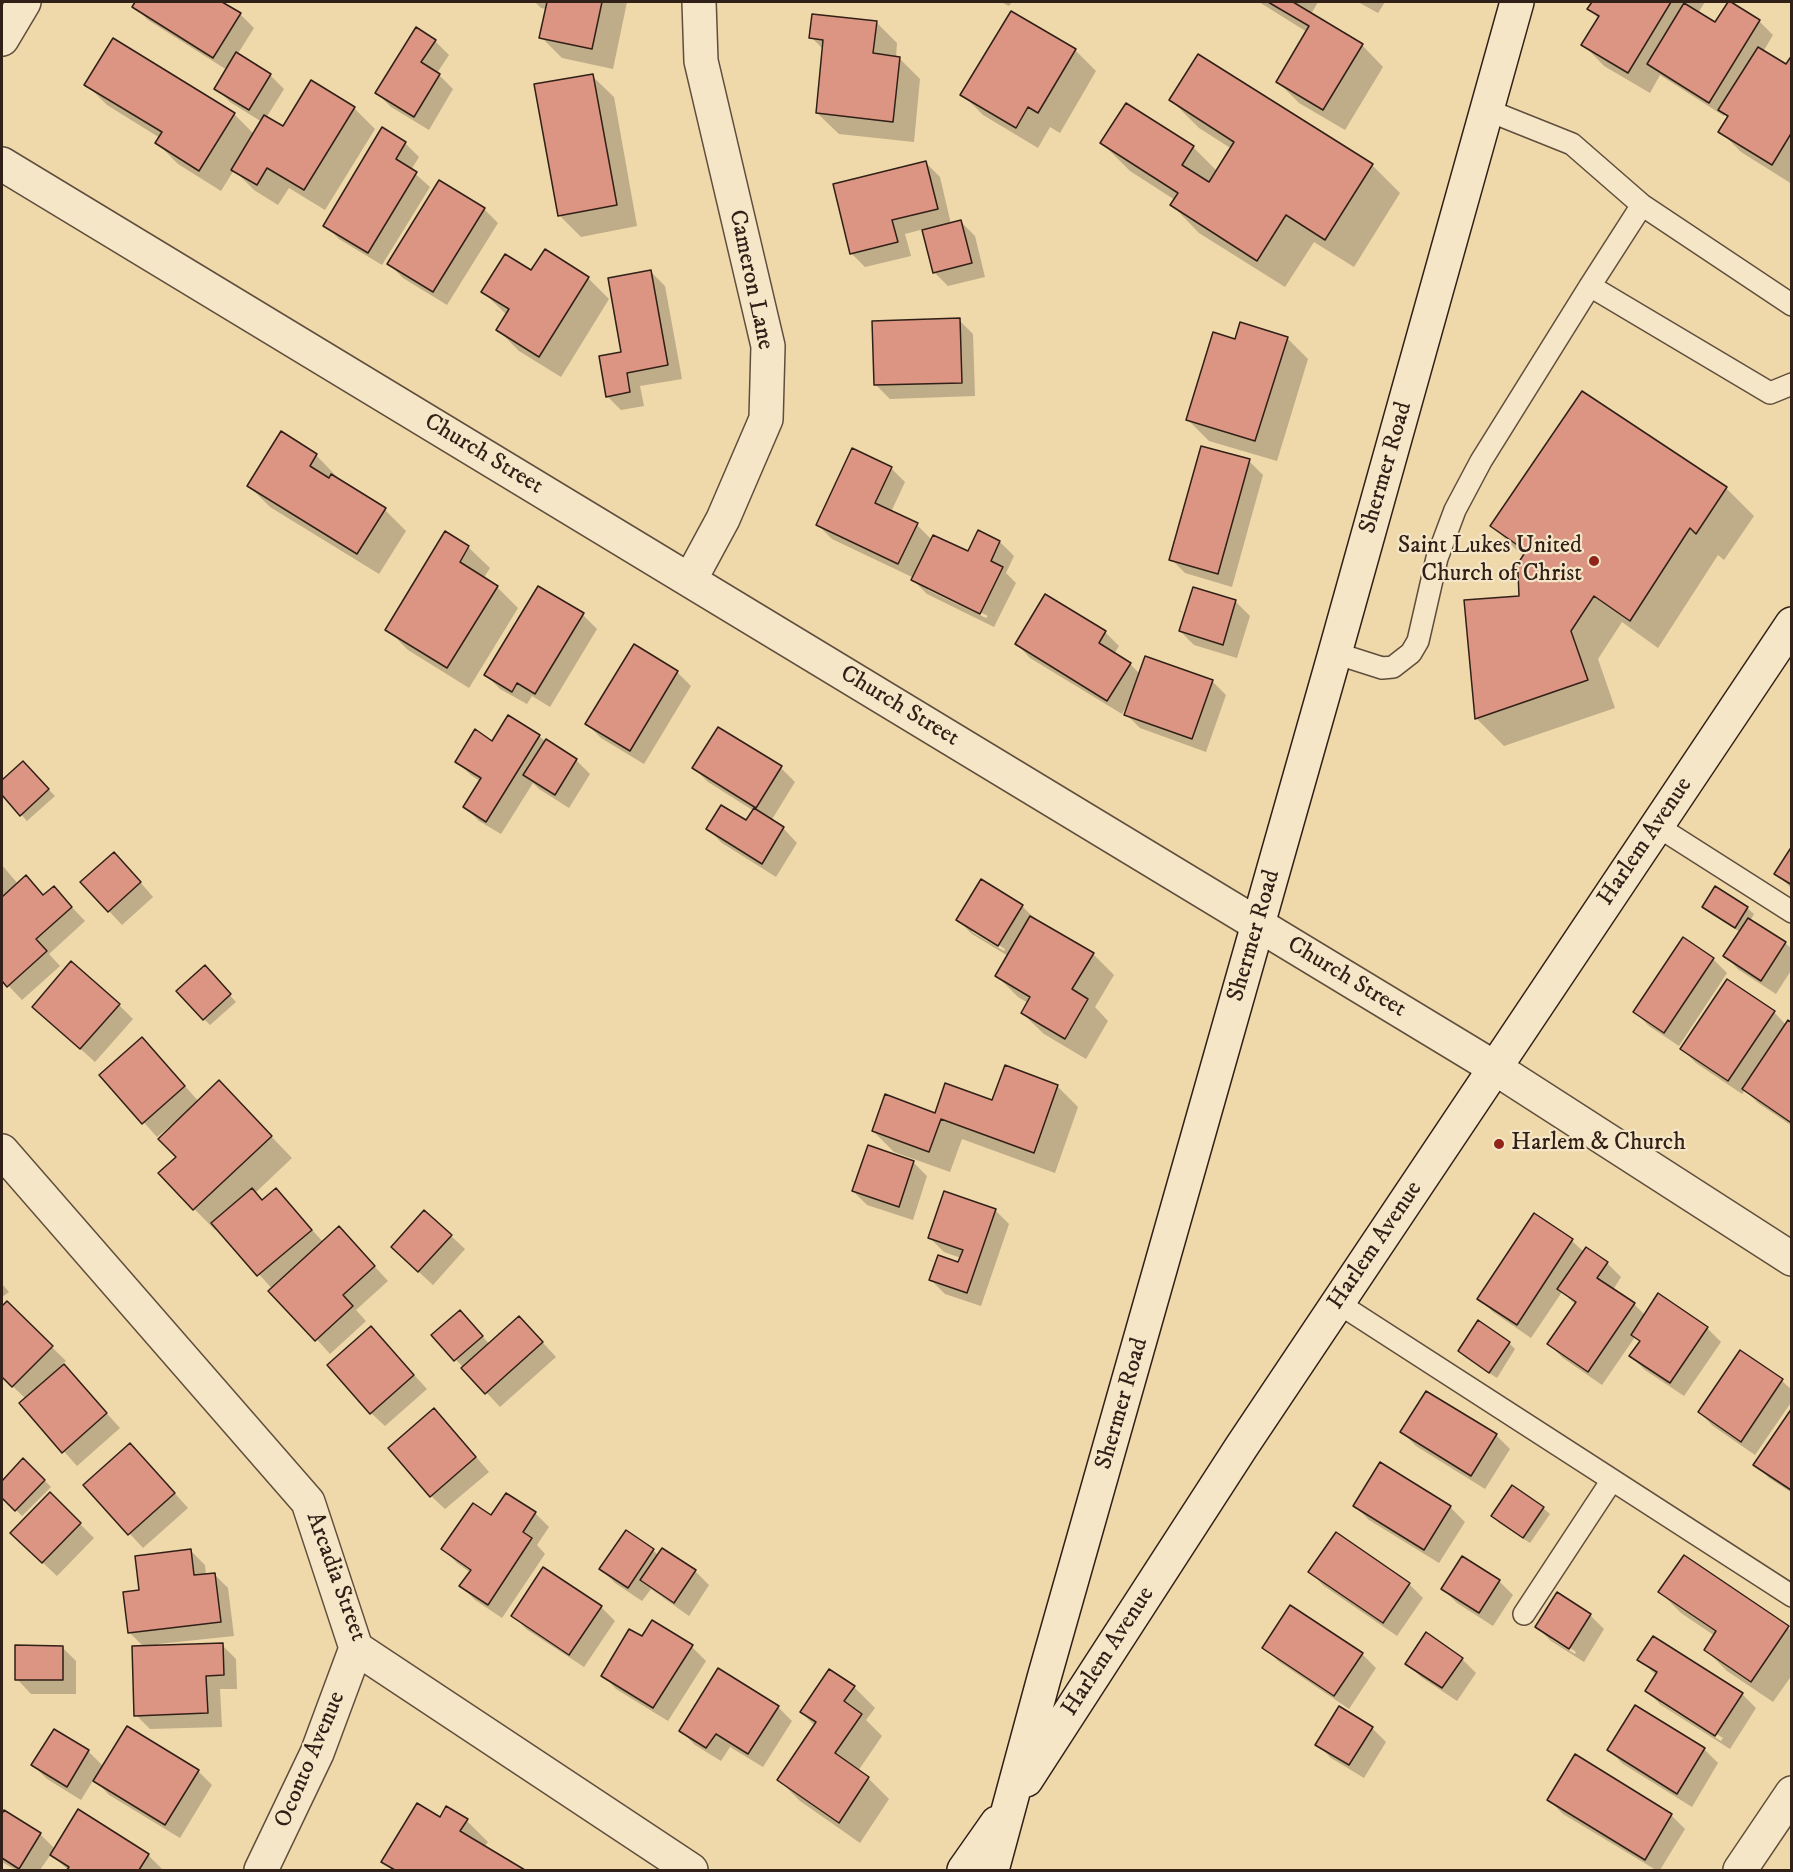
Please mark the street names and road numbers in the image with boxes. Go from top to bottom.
street label: Cameron Lane [721,207,779,353]
street label: Shermer Road [1354,399,1420,537]
street label: Church Street [418,408,548,502]
street label: Church Street [834,660,964,754]
street label: Harlem Avenue [1593,772,1699,912]
street label: Shermer Road [1222,867,1288,1005]
street label: Church Street [1281,931,1411,1025]
street label: Harlem Avenue [1323,1176,1429,1316]
street label: Shermer Road [1090,1335,1156,1473]
street label: Arcadia Street [298,1509,372,1645]
street label: Harlem Avenue [1056,1582,1162,1722]
street label: Oconto Avenue [269,1688,353,1832]

